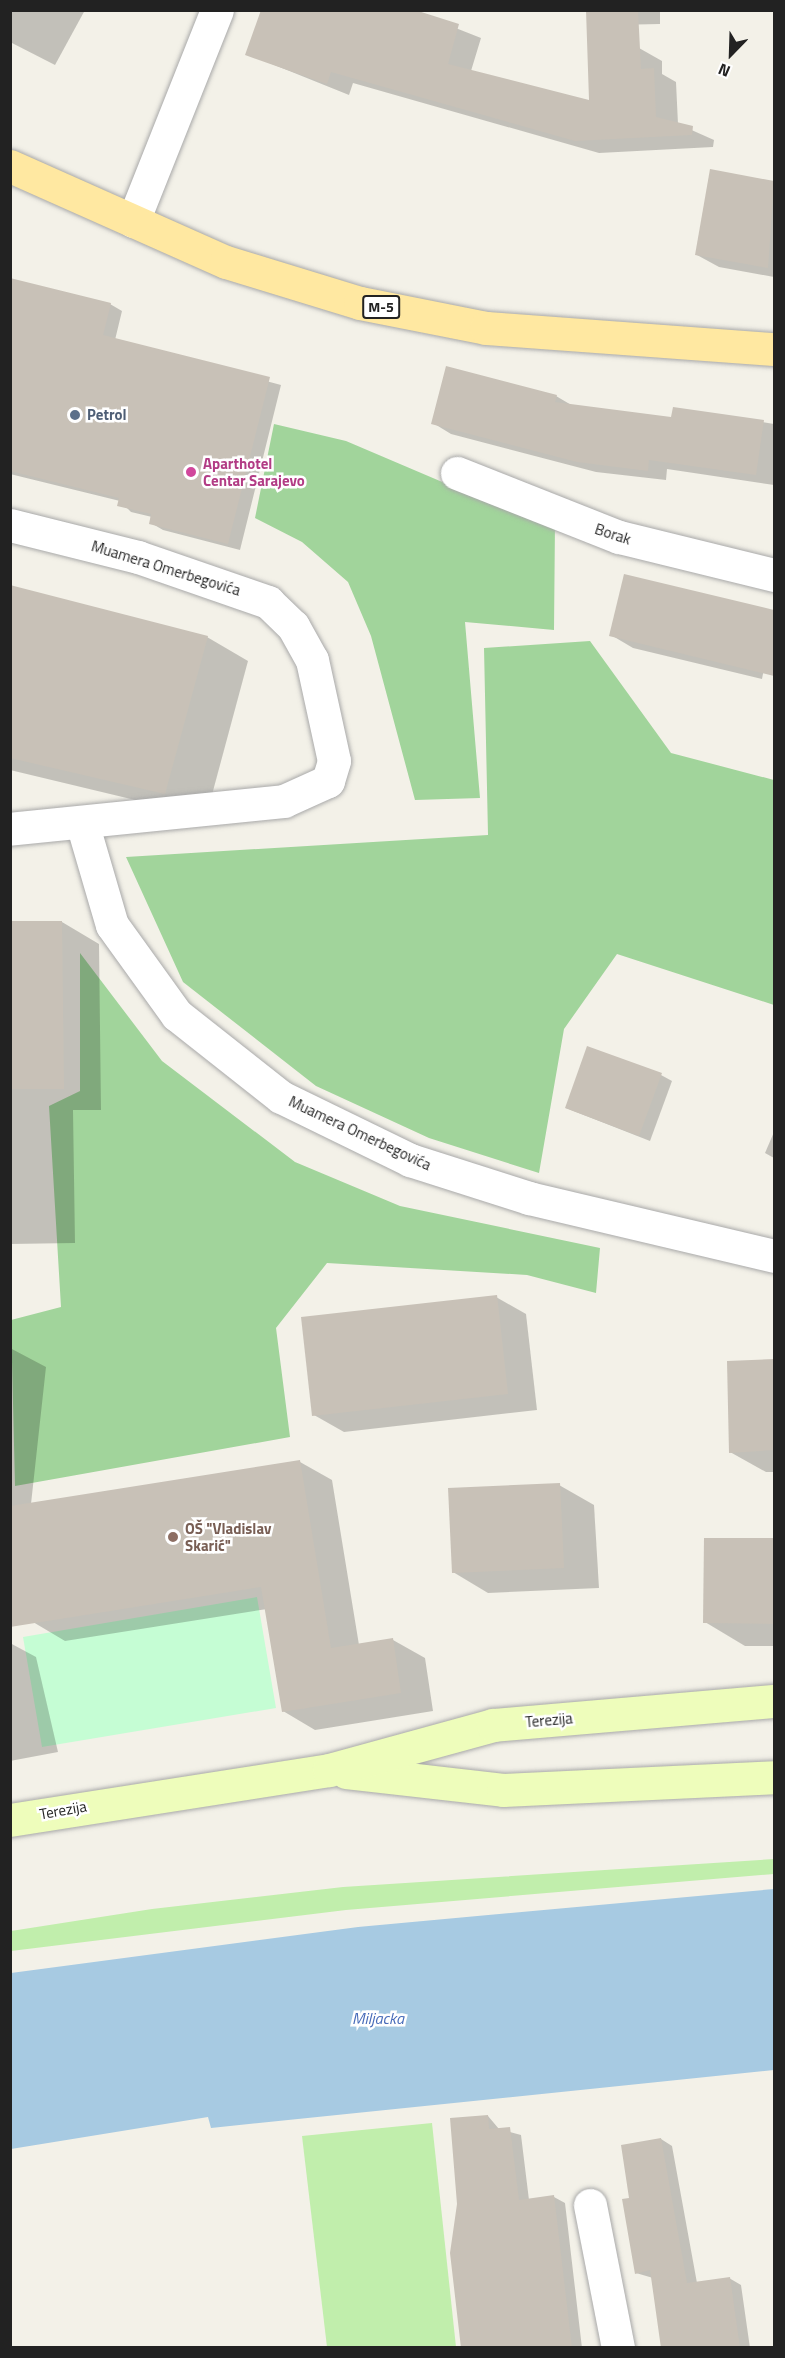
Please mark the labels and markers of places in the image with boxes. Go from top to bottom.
place label: Petrol [87,406,127,424]
marker: Petrol [68,408,82,422]
place label: Aparthotel Centar Sarajevo [203,454,305,489]
marker: Aparthotel Centar Sarajevo [184,465,198,479]
place label: OŠ "Vladislav Skarić" [185,1519,271,1554]
marker: OŠ "Vladislav Skarić" [166,1530,180,1544]

